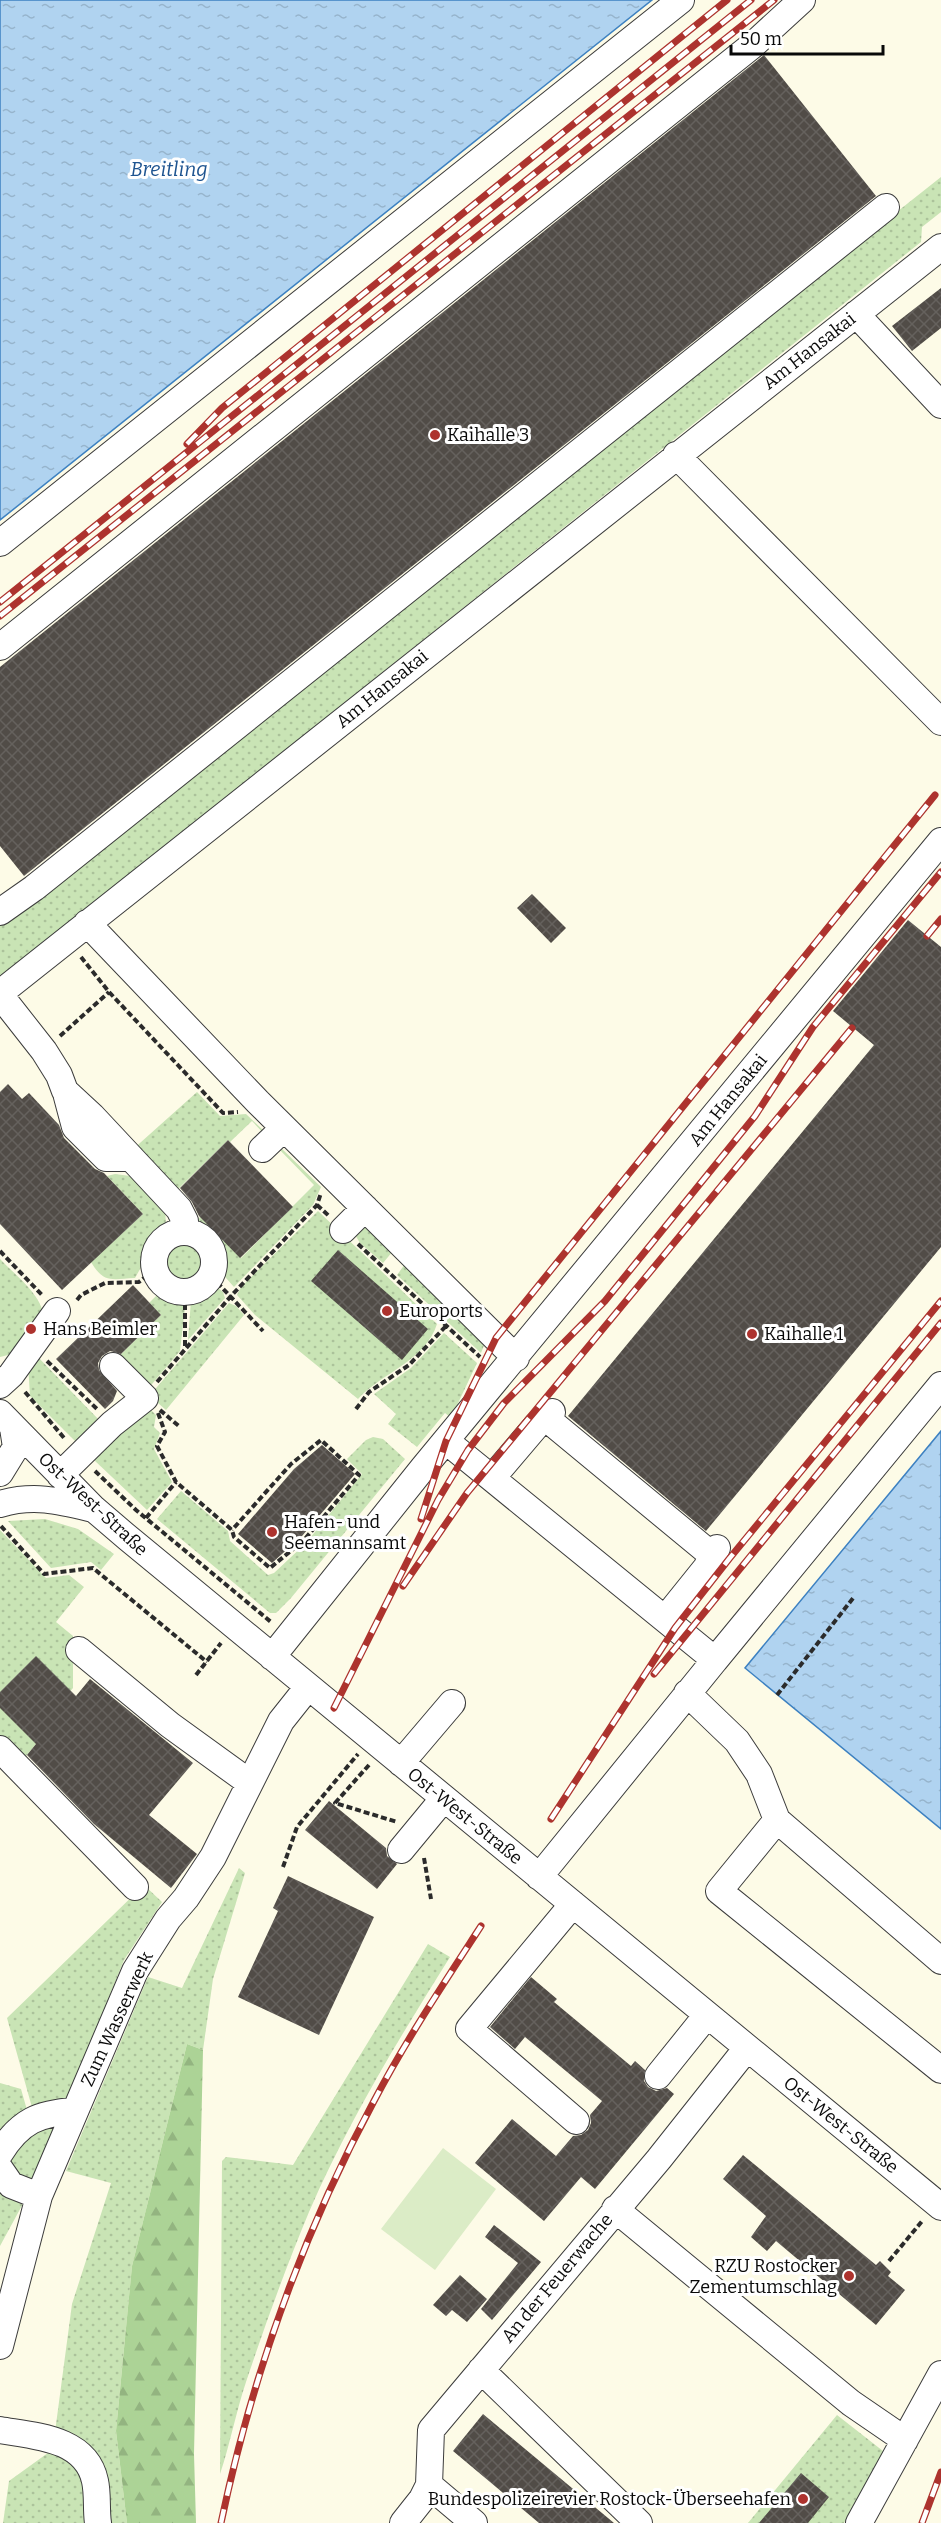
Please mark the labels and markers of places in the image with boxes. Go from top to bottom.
place label: Kaihalle 3 [447,424,529,446]
marker: Kaihalle 3 [428,428,442,442]
place label: Euroports [399,1300,483,1322]
marker: Euroports [380,1304,394,1318]
place label: Hans Beimler [43,1318,157,1340]
marker: Hans Beimler [24,1322,38,1336]
place label: Kaihalle 1 [764,1323,844,1345]
marker: Kaihalle 1 [745,1327,759,1341]
place label: Hafen- und Seemannsamt [284,1511,407,1554]
marker: Hafen- und Seemannsamt [265,1525,279,1539]
place label: RZU Rostocker Zementumschlag [689,2255,837,2298]
marker: RZU Rostocker Zementumschlag [842,2269,856,2283]
place label: Bundespolizeirevier Rostock-Überseehafen [428,2488,792,2510]
marker: Bundespolizeirevier Rostock-Überseehafen [796,2492,810,2506]

